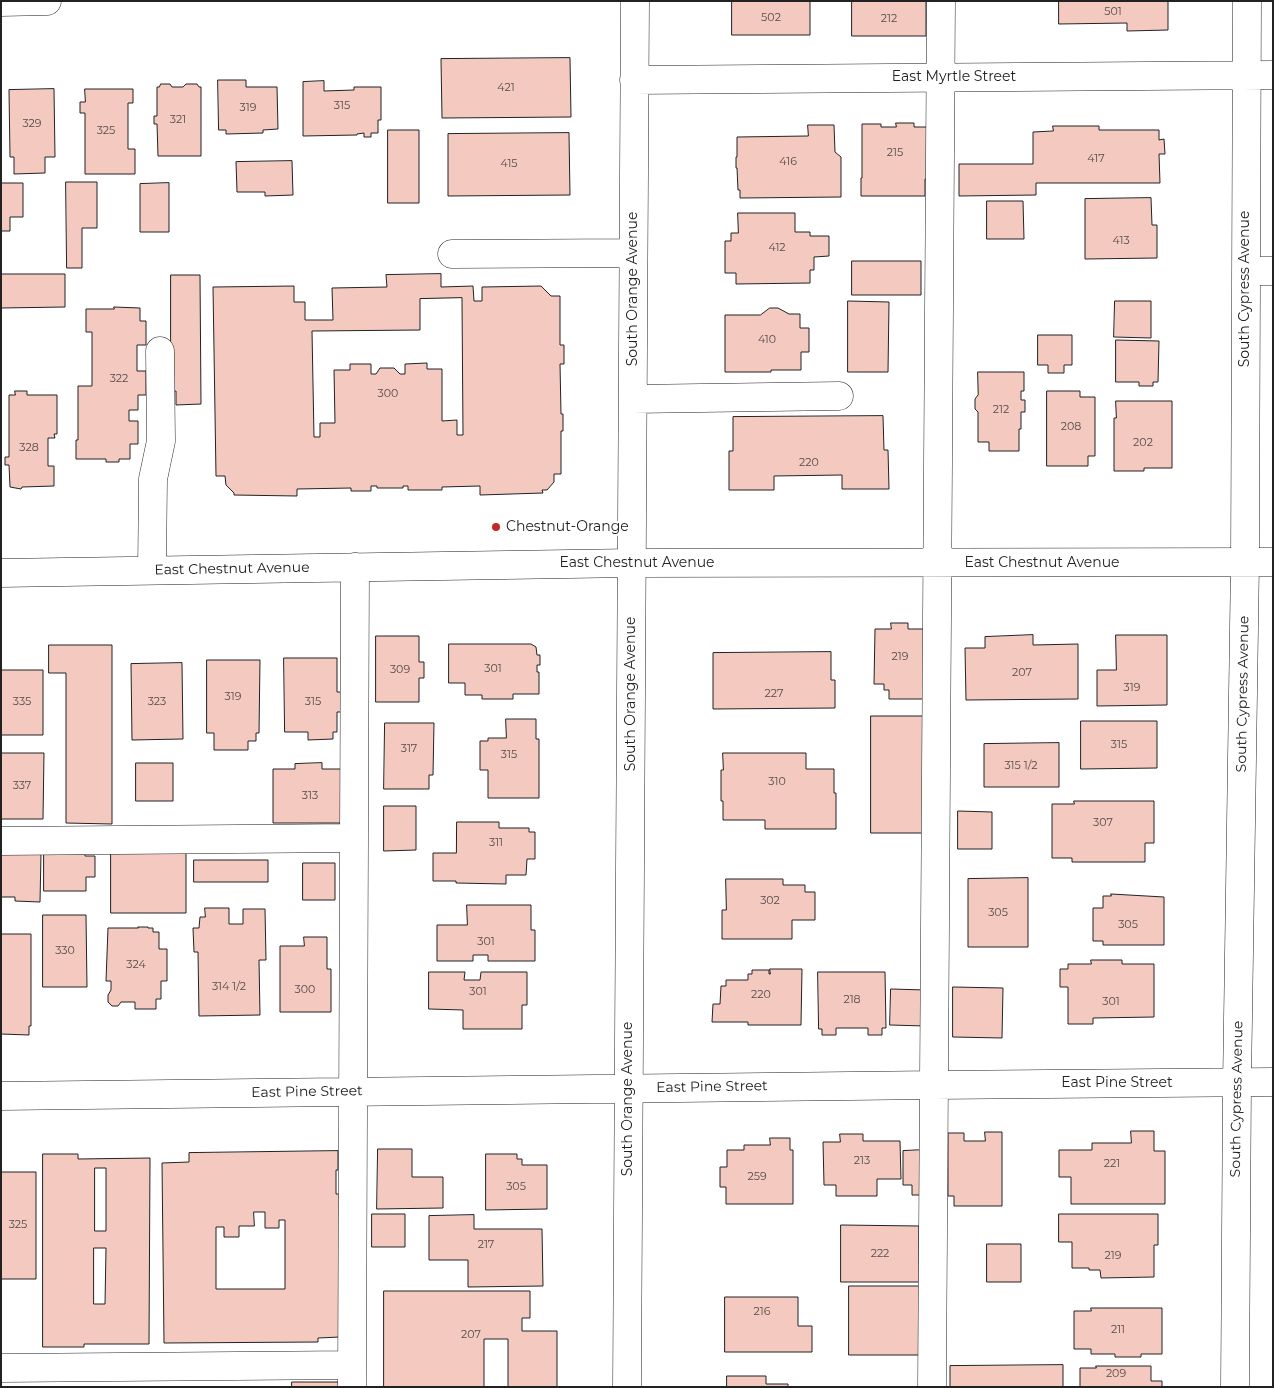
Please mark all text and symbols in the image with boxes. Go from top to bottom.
house number: 501 [1104,5,1122,19]
house number: 502 [761,11,781,25]
house number: 212 [881,12,897,26]
street label: East Myrtle Street [892,69,1016,85]
house number: 421 [497,81,515,95]
house number: 315 [334,99,350,113]
house number: 319 [240,101,256,115]
house number: 321 [170,113,186,127]
house number: 329 [22,117,42,131]
house number: 325 [97,124,115,138]
house number: 215 [887,146,903,160]
house number: 417 [1087,152,1105,166]
house number: 416 [779,155,797,169]
house number: 415 [500,157,518,171]
street label: South Cypress Avenue [1237,211,1253,367]
street label: South Orange Avenue [625,212,641,366]
house number: 413 [1112,234,1130,248]
house number: 412 [768,241,786,255]
house number: 410 [758,333,776,347]
house number: 322 [110,372,128,386]
house number: 300 [378,387,398,401]
house number: 212 [993,403,1009,417]
house number: 208 [1061,420,1081,434]
house number: 202 [1133,436,1153,450]
house number: 328 [19,441,39,455]
house number: 220 [799,456,819,470]
place label: Chestnut-Orange [506,519,629,535]
marker: Chestnut-Orange [490,521,502,533]
street label: East Chestnut Avenue [559,555,715,571]
street label: East Chestnut Avenue [964,555,1120,571]
street label: East Chestnut Avenue [154,559,310,579]
street label: South Cypress Avenue [1233,616,1253,772]
street label: South Orange Avenue [623,617,639,771]
house number: 219 [892,650,908,664]
house number: 301 [484,662,502,676]
house number: 309 [390,663,410,677]
house number: 207 [1012,666,1032,680]
house number: 319 [1124,681,1140,695]
house number: 227 [765,687,783,701]
house number: 319 [225,690,241,704]
house number: 335 [13,695,31,709]
house number: 323 [148,695,166,709]
house number: 315 [305,695,321,709]
house number: 315 [1111,738,1127,752]
house number: 317 [401,742,417,756]
house number: 315 [501,748,517,762]
house number: 315 1/2 [1004,759,1038,773]
house number: 310 [768,775,786,789]
house number: 337 [13,779,31,793]
house number: 313 [302,789,318,803]
house number: 307 [1093,816,1113,830]
house number: 311 [489,836,503,850]
house number: 302 [760,894,780,908]
house number: 305 [988,906,1008,920]
house number: 305 [1118,918,1138,932]
house number: 301 [477,935,495,949]
house number: 330 [55,944,75,958]
house number: 324 [126,958,146,972]
house number: 314 1/2 [212,980,246,994]
house number: 300 [295,983,315,997]
house number: 301 [469,985,487,999]
house number: 220 [751,988,771,1002]
house number: 218 [843,993,861,1007]
house number: 301 [1102,995,1120,1009]
street label: South Cypress Avenue [1227,1021,1247,1177]
street label: South Orange Avenue [620,1022,636,1176]
street label: East Pine Street [1061,1075,1173,1091]
street label: East Pine Street [656,1078,768,1096]
street label: East Pine Street [251,1083,363,1101]
house number: 213 [854,1154,870,1168]
house number: 221 [1104,1157,1120,1171]
house number: 259 [747,1170,767,1184]
house number: 305 [506,1180,526,1194]
house number: 325 [9,1218,27,1232]
house number: 217 [478,1238,494,1252]
house number: 222 [871,1247,889,1261]
house number: 219 [1105,1249,1121,1263]
house number: 216 [754,1305,770,1319]
house number: 211 [1111,1323,1125,1337]
house number: 207 [461,1328,481,1342]
house number: 209 [1106,1367,1126,1381]

